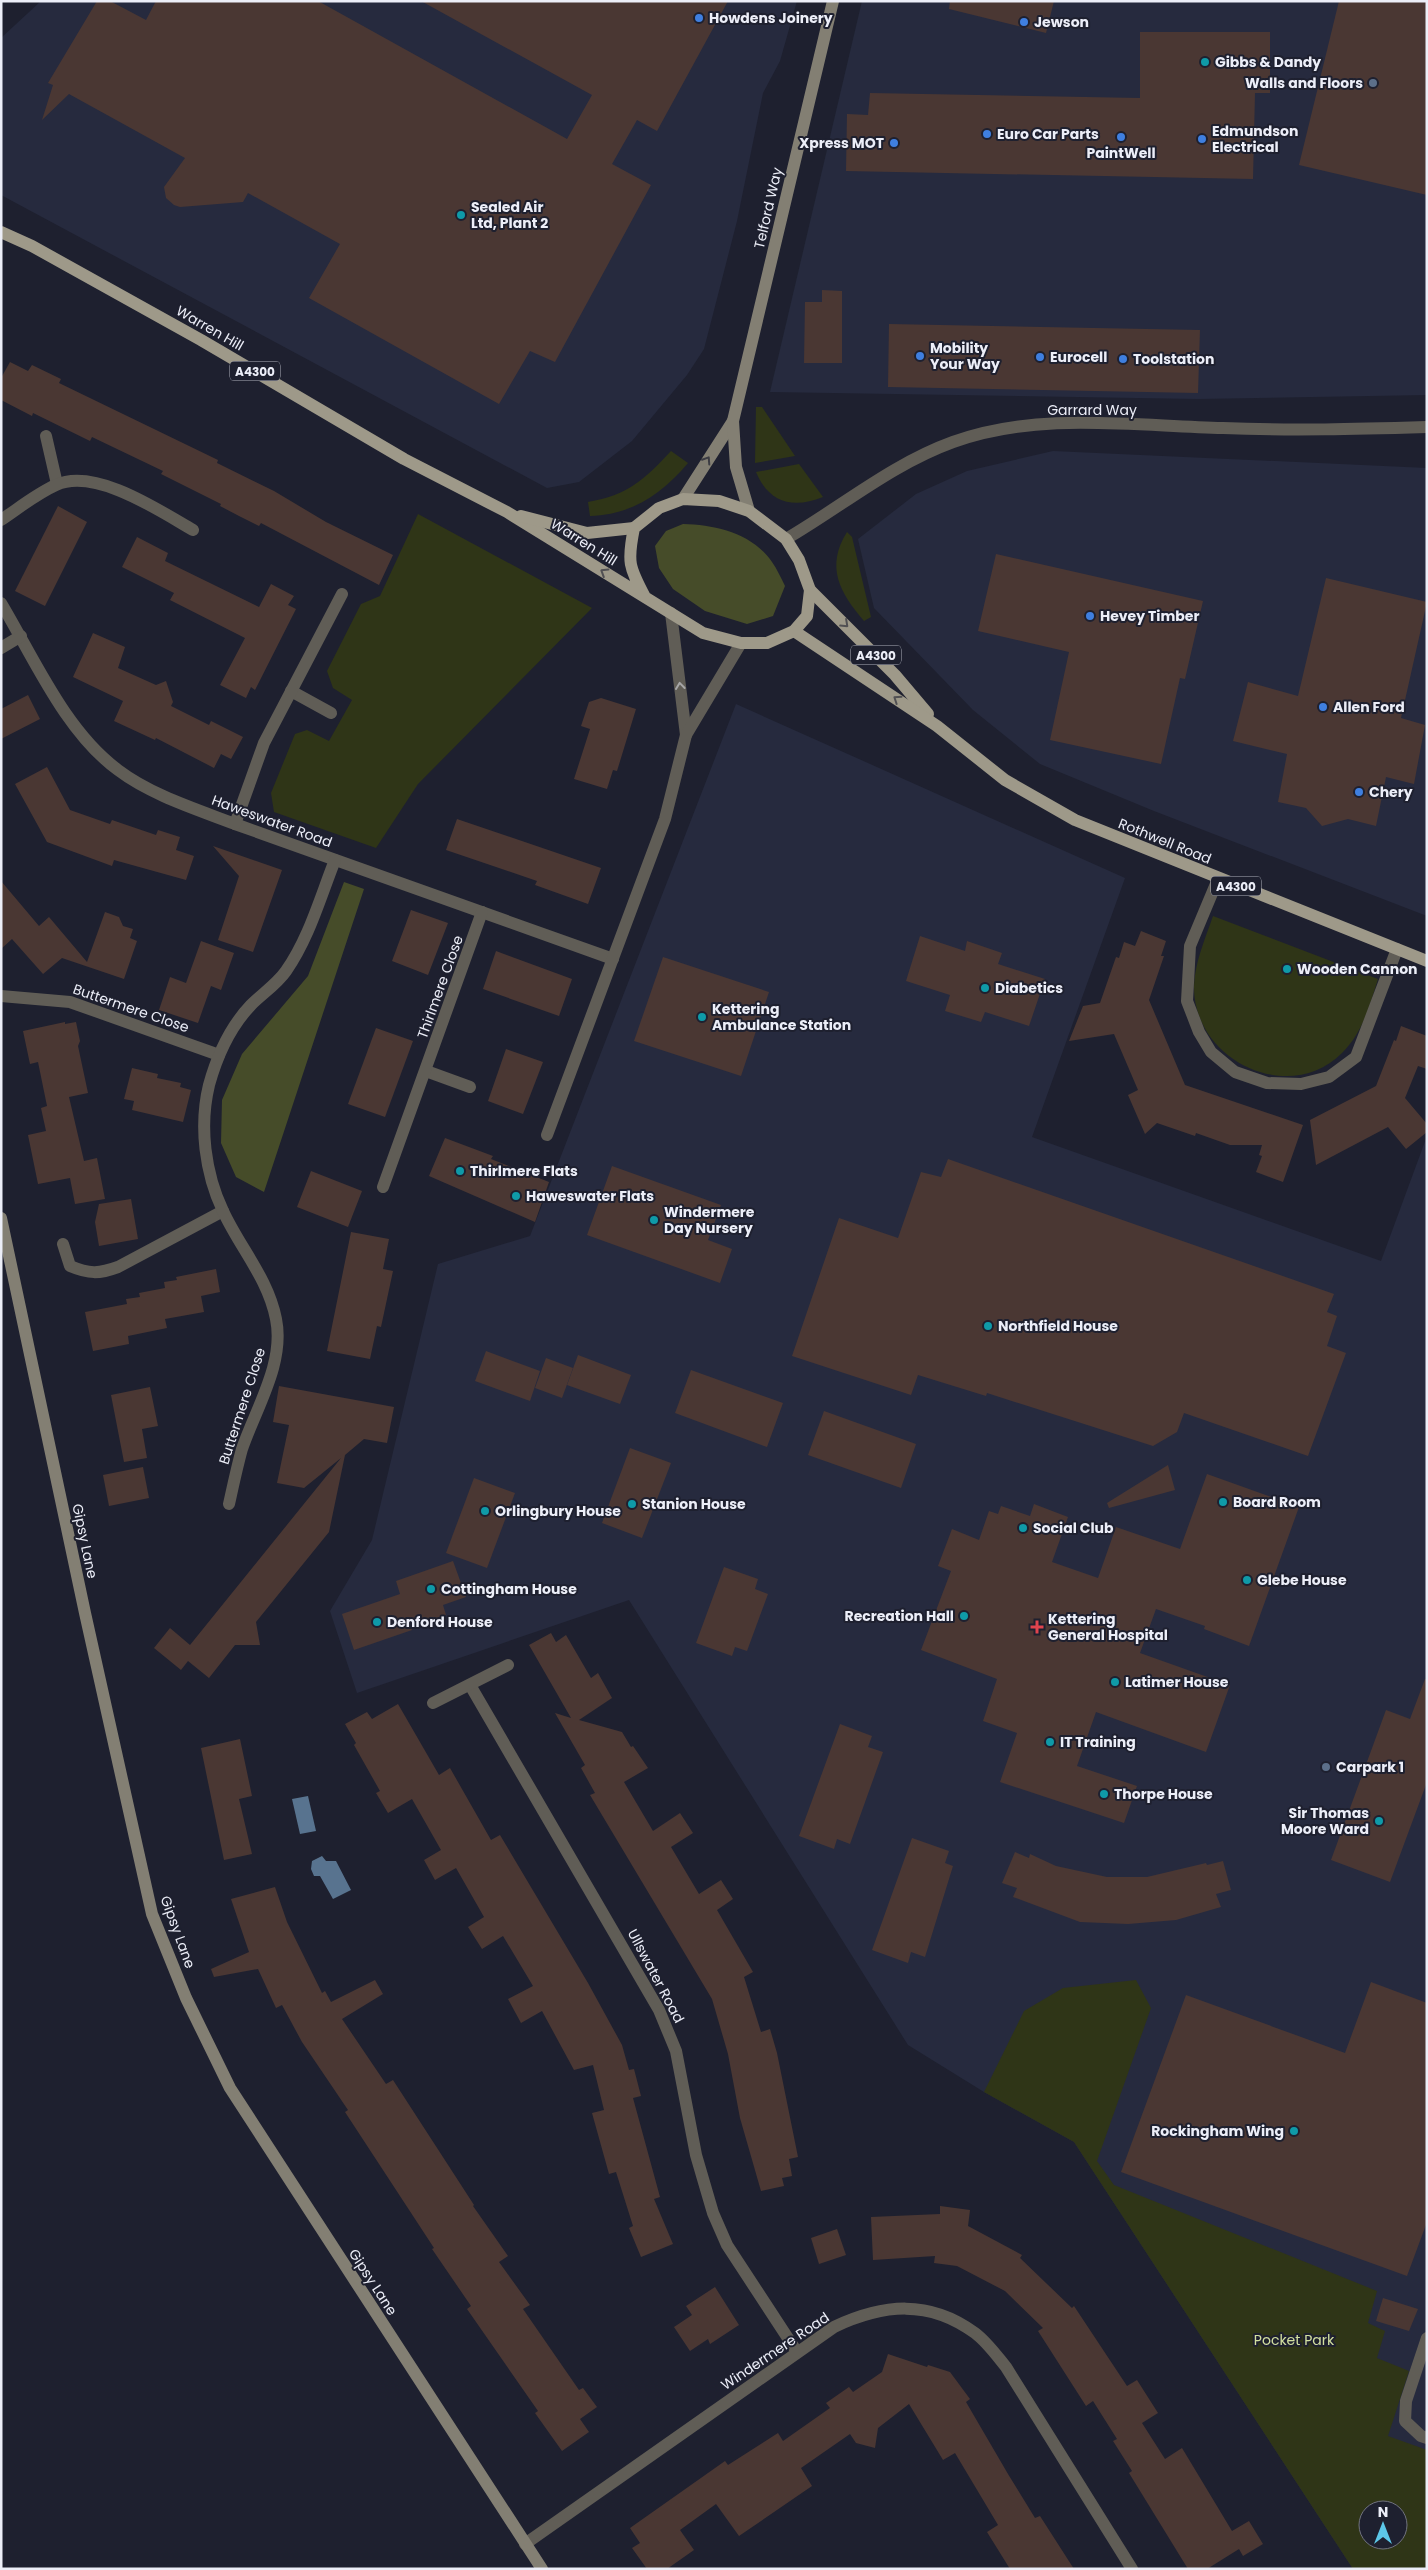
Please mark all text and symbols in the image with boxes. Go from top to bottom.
place label: Howdens Joinery [709,8,833,28]
marker: Howdens Joinery [693,12,705,24]
place label: Jewson [1034,12,1089,32]
marker: Jewson [1018,16,1030,28]
place label: Gibbs & Dandy [1215,52,1321,72]
marker: Gibbs & Dandy [1199,56,1211,68]
place label: Walls and Floors [1245,73,1363,93]
marker: Walls and Floors [1367,77,1379,89]
place label: Edmundson Electrical [1212,121,1298,157]
place label: Euro Car Parts [997,124,1099,144]
marker: Euro Car Parts [981,128,993,140]
marker: PaintWell [1115,131,1127,143]
place label: Xpress MOT [799,133,884,153]
marker: Edmundson Electrical [1196,133,1208,145]
marker: Xpress MOT [888,137,900,149]
place label: PaintWell [1086,143,1156,163]
street label: Telford Way [749,165,787,251]
place label: Sealed Air Ltd, Plant 2 [471,197,548,233]
marker: Sealed Air Ltd, Plant 2 [455,209,467,221]
street label: Warren Hill [173,301,247,355]
place label: Mobility Your Way [930,338,1000,374]
place label: Eurocell [1050,347,1107,367]
place label: Toolstation [1133,349,1214,369]
marker: Mobility Your Way [914,350,926,362]
marker: Eurocell [1034,351,1046,363]
marker: Toolstation [1117,353,1129,365]
road number: A4300 [230,362,280,381]
street label: Garrard Way [1047,400,1137,420]
one-way arrow [701,456,710,465]
street label: Warren Hill [547,514,621,570]
one-way arrow [600,568,609,578]
place label: Hevey Timber [1100,606,1199,626]
marker: Hevey Timber [1084,610,1096,622]
one-way arrow [840,618,849,627]
road number: A4300 [851,646,901,664]
one-way arrow [675,682,686,690]
one-way arrow [893,696,903,705]
place label: Allen Ford [1333,697,1405,717]
marker: Allen Ford [1317,701,1329,713]
place label: Chery [1369,782,1413,802]
marker: Chery [1353,786,1365,798]
street label: Haweswater Road [209,790,335,852]
street label: Rothwell Road [1115,813,1215,869]
road number: A4300 [1211,876,1261,896]
street label: Thirlmere Close [412,932,468,1041]
place label: Wooden Cannon [1297,959,1418,979]
marker: Wooden Cannon [1281,963,1293,975]
place label: Diabetics [995,978,1063,998]
street label: Buttermere Close [70,979,192,1037]
marker: Diabetics [979,982,991,994]
place label: Kettering Ambulance Station [712,999,851,1035]
marker: Kettering Ambulance Station [696,1011,708,1023]
place label: Thirlmere Flats [470,1161,578,1181]
marker: Thirlmere Flats [454,1165,466,1177]
place label: Haweswater Flats [526,1186,654,1206]
marker: Haweswater Flats [510,1190,522,1202]
place label: Windermere Day Nursery [664,1202,755,1238]
marker: Windermere Day Nursery [648,1214,660,1226]
place label: Northfield House [998,1316,1118,1336]
marker: Northfield House [982,1320,994,1332]
street label: Buttermere Close [214,1345,270,1467]
place label: Board Room [1233,1492,1321,1512]
place label: Stanion House [642,1494,746,1514]
marker: Board Room [1217,1496,1229,1508]
marker: Stanion House [626,1498,638,1510]
place label: Orlingbury House [495,1501,621,1521]
street label: Gipsy Lane [67,1502,103,1580]
marker: Orlingbury House [479,1505,491,1517]
place label: Social Club [1033,1518,1114,1538]
marker: Social Club [1017,1522,1029,1534]
place label: Glebe House [1257,1570,1347,1590]
marker: Glebe House [1241,1574,1253,1586]
place label: Cottingham House [441,1579,577,1599]
marker: Cottingham House [425,1583,437,1595]
place label: Recreation Hall [845,1606,954,1626]
place label: Kettering General Hospital [1048,1609,1168,1645]
marker: Recreation Hall [958,1610,970,1622]
place label: Denford House [387,1612,493,1632]
marker: Denford House [371,1616,383,1628]
marker: Kettering General Hospital [1030,1620,1044,1634]
place label: Latimer House [1125,1672,1229,1692]
marker: Latimer House [1109,1676,1121,1688]
place label: IT Training [1060,1732,1136,1752]
marker: IT Training [1044,1736,1056,1748]
place label: Carpark 1 [1336,1757,1404,1777]
marker: Carpark 1 [1320,1761,1332,1773]
place label: Thorpe House [1114,1784,1213,1804]
marker: Thorpe House [1098,1788,1110,1800]
place label: Sir Thomas Moore Ward [1281,1803,1369,1839]
marker: Sir Thomas Moore Ward [1373,1815,1385,1827]
street label: Gipsy Lane [156,1893,200,1971]
street label: Ullswater Road [623,1926,689,2026]
place label: Rockingham Wing [1151,2121,1284,2141]
marker: Rockingham Wing [1288,2125,1300,2137]
street label: Gipsy Lane [344,2245,402,2320]
street label: Windermere Road [717,2307,833,2395]
park label: Pocket Park [1254,2330,1335,2350]
north arrow [1358,2500,1408,2550]
text: N [1378,2502,1388,2522]

